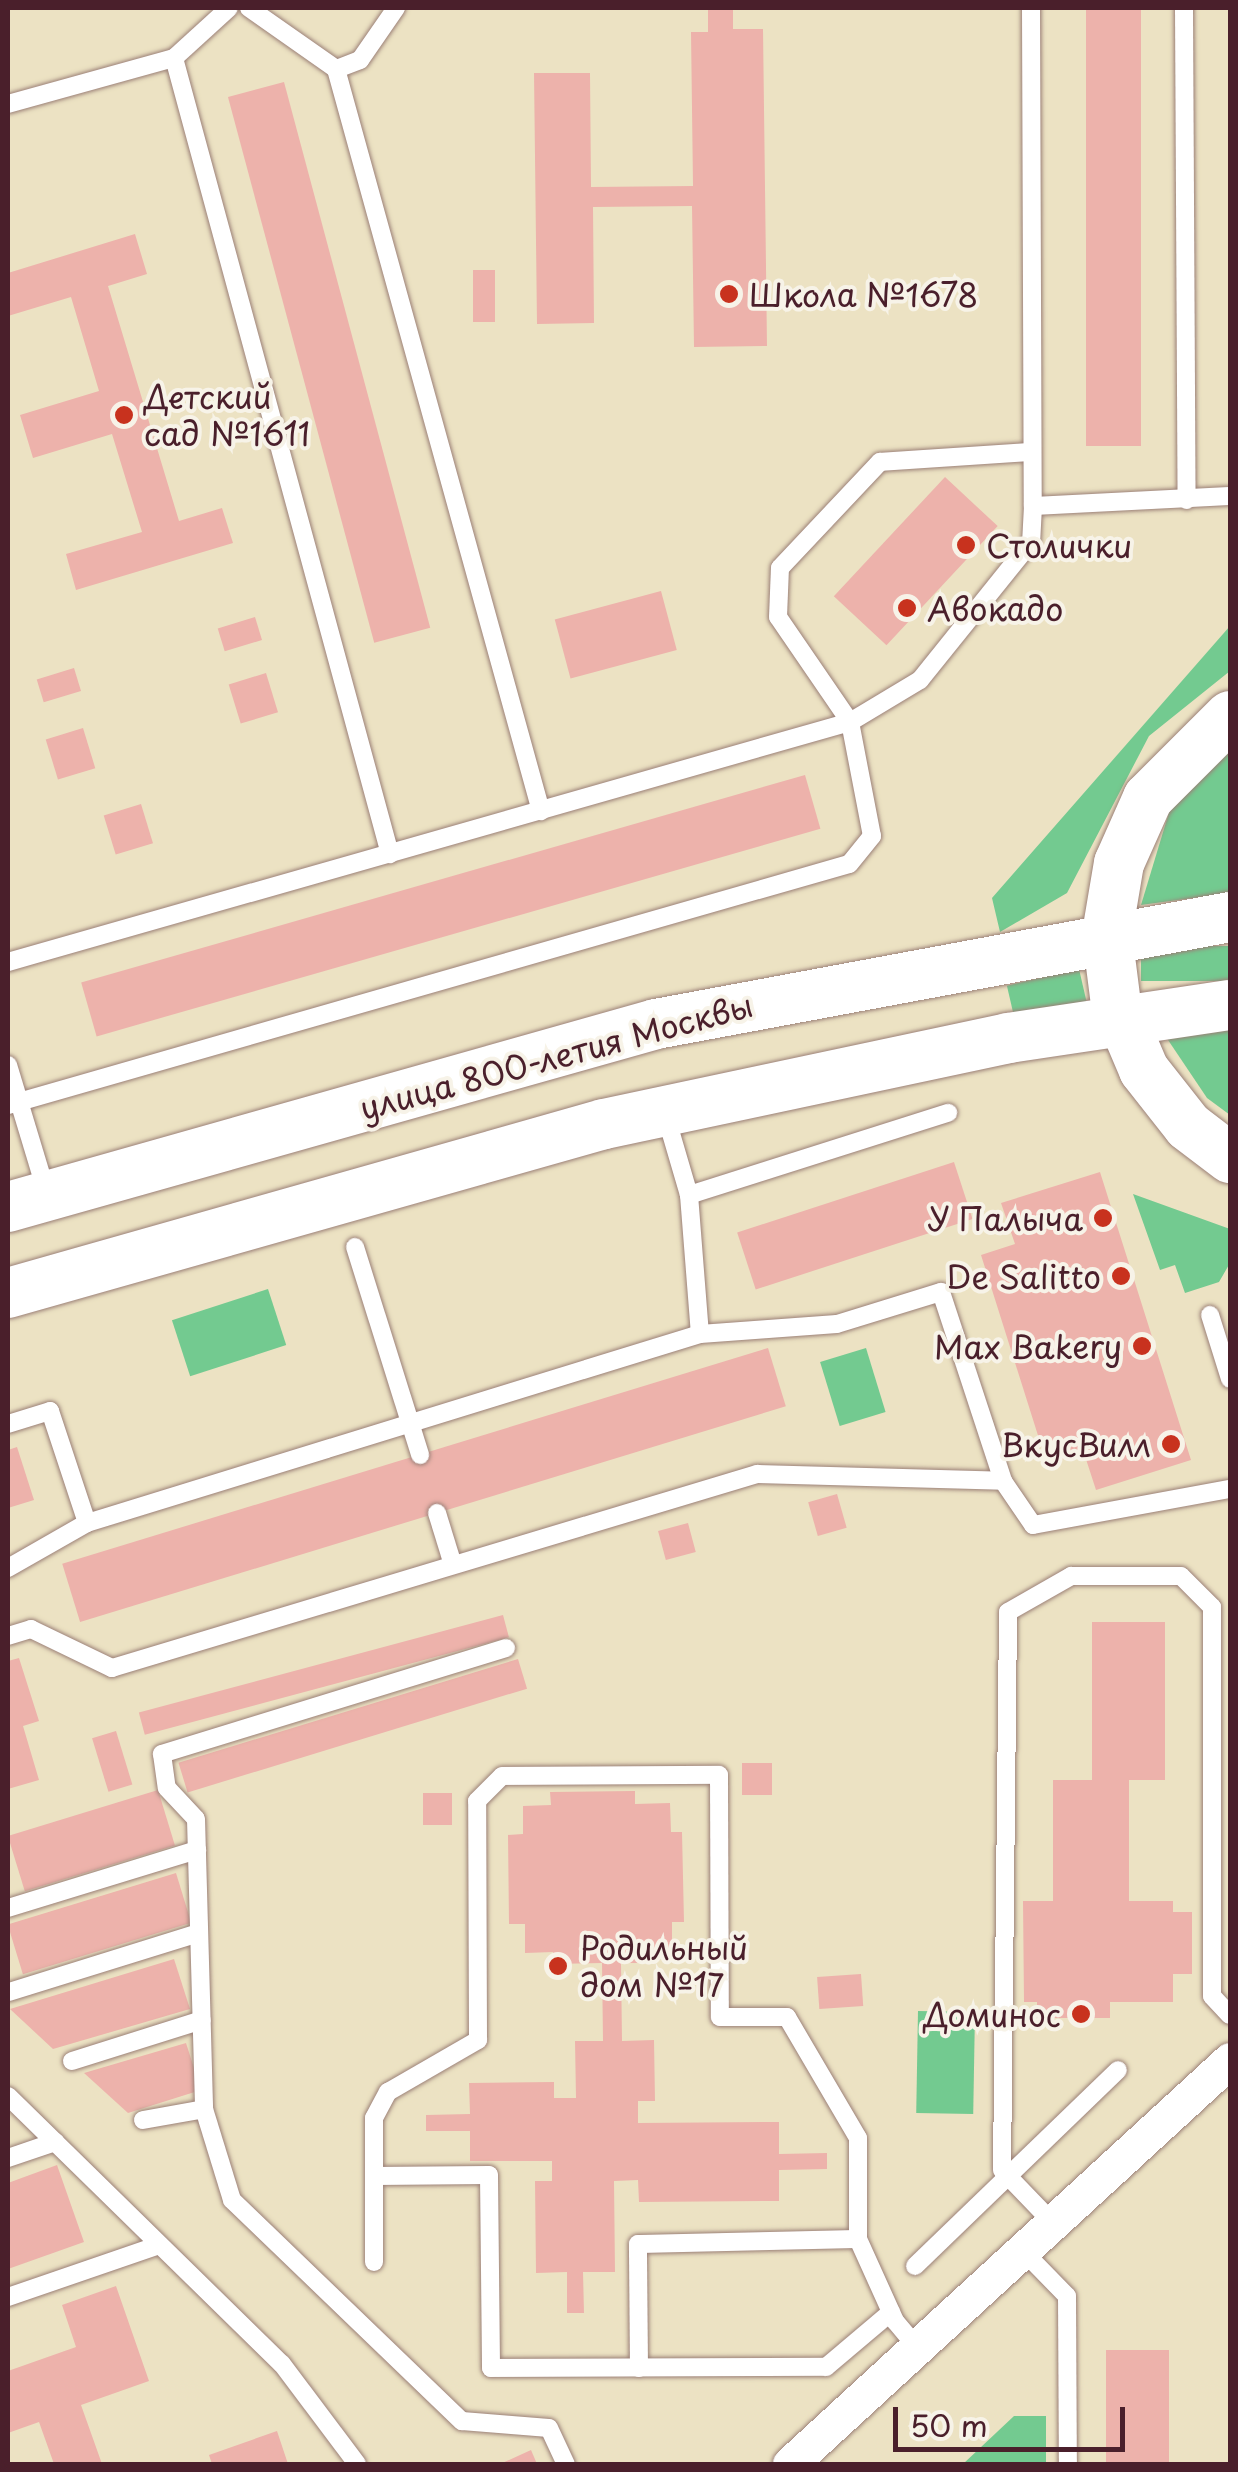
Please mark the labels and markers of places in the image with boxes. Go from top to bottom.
place label: Школа №1678 [749,275,979,313]
marker: Школа №1678 [718,283,740,305]
place label: Детский сад №1611 [144,378,310,453]
marker: Детский сад №1611 [113,404,135,426]
place label: Столички [986,526,1132,564]
marker: Столички [955,534,977,556]
place label: Авокадо [927,589,1063,627]
marker: Авокадо [896,597,918,619]
place label: У Палыча [925,1199,1083,1237]
marker: У Палыча [1092,1207,1114,1229]
place label: De Salitto [945,1257,1101,1295]
marker: De Salitto [1110,1265,1132,1287]
place label: Max Bakery [933,1327,1122,1365]
marker: Max Bakery [1131,1335,1153,1357]
place label: ВкусВилл [1001,1425,1151,1463]
marker: ВкусВилл [1160,1433,1182,1455]
place label: Родильный дом №17 [580,1929,748,2004]
marker: Родильный дом №17 [545,1953,571,1979]
place label: Доминос [923,1995,1061,2033]
marker: Доминос [1070,2003,1092,2025]

